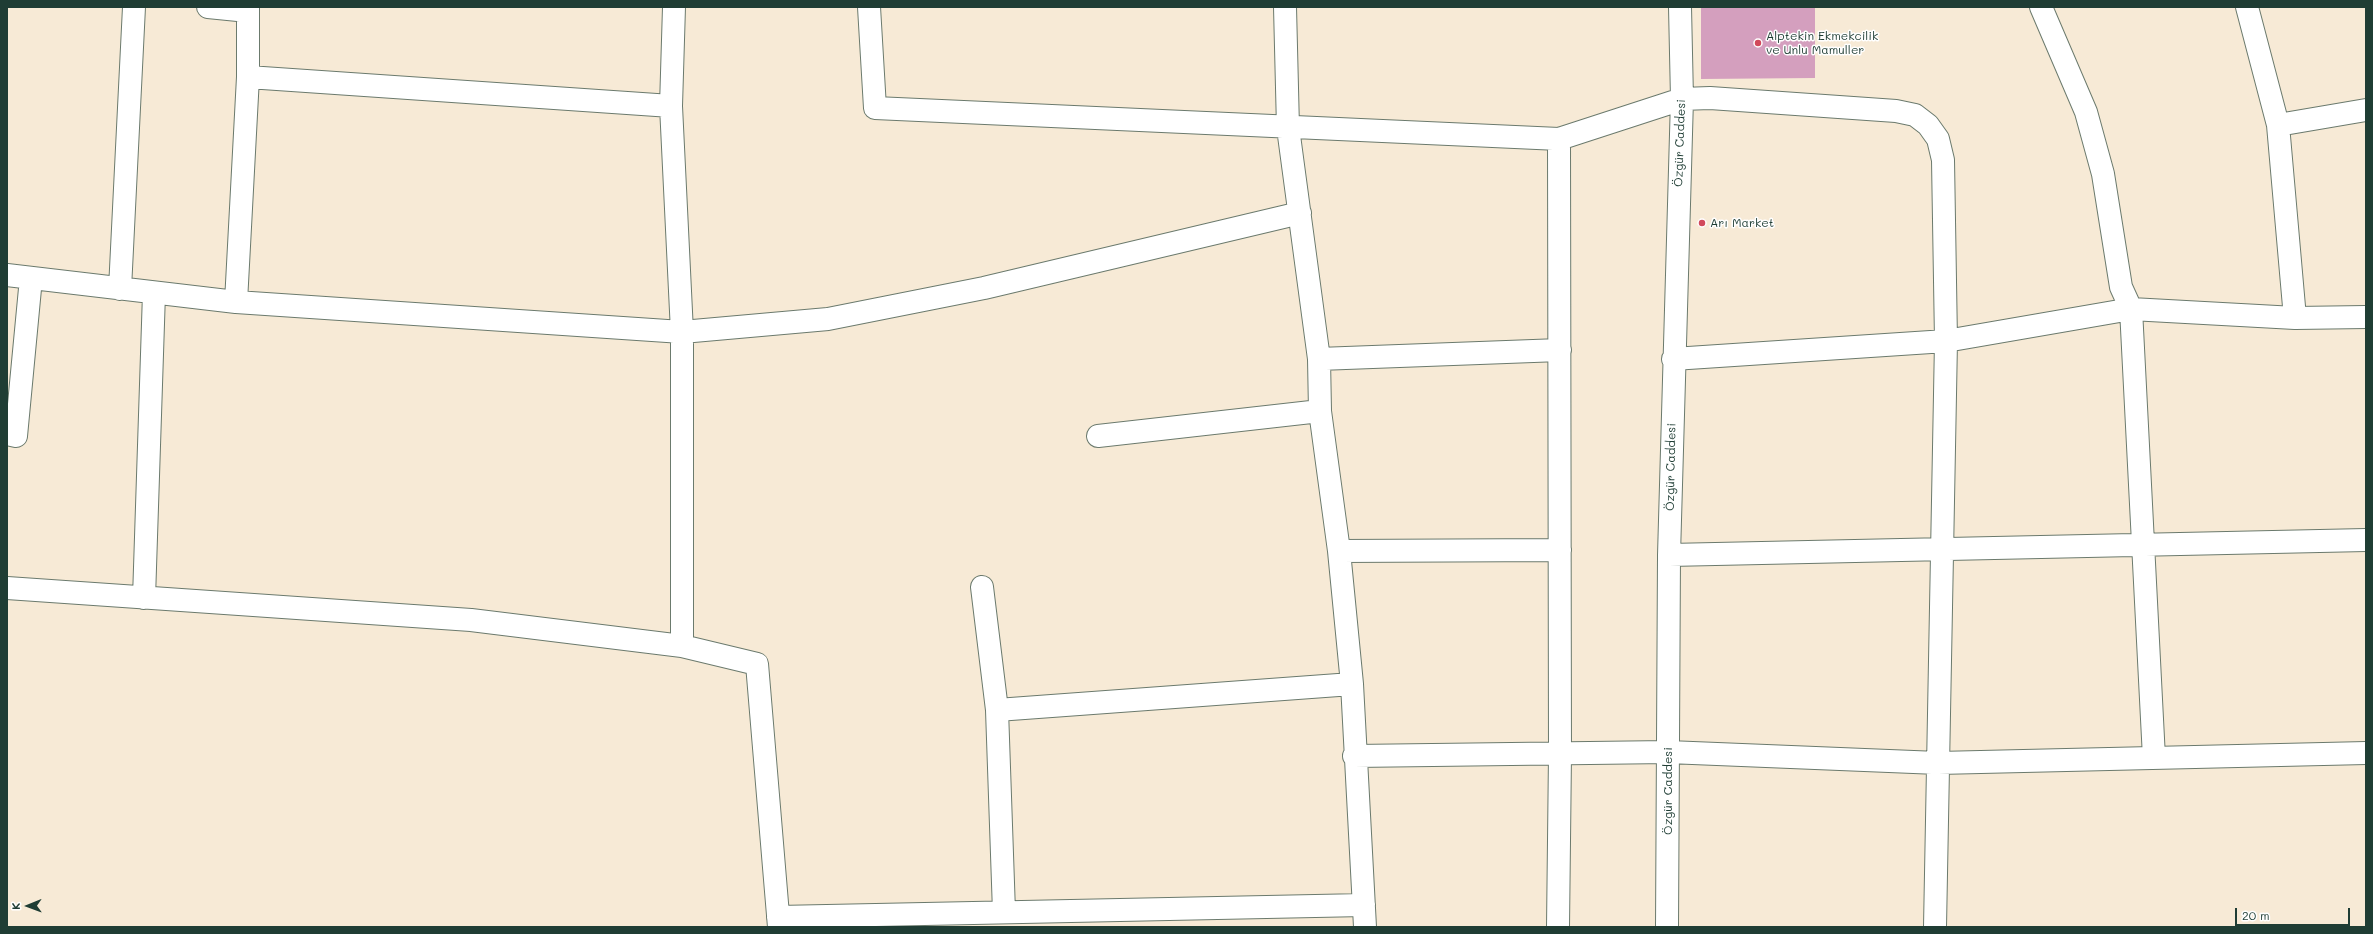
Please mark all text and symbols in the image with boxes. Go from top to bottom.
place label: Alptekin Ekmekcilik ve Unlu Mamuller [1766,29,1878,57]
marker: Alptekin Ekmekcilik ve Unlu Mamuller [1753,38,1763,48]
street label: Özgür Caddesi [1671,99,1689,187]
place label: Arı Market [1710,216,1774,230]
marker: Arı Market [1697,218,1707,228]
street label: Özgür Caddesi [1663,423,1679,511]
street label: Özgür Caddesi [1661,747,1675,835]
north arrow [8,886,48,926]
scale bar [2237,900,2352,926]
text: K [8,902,23,910]
text: 20 m [2242,907,2270,923]

